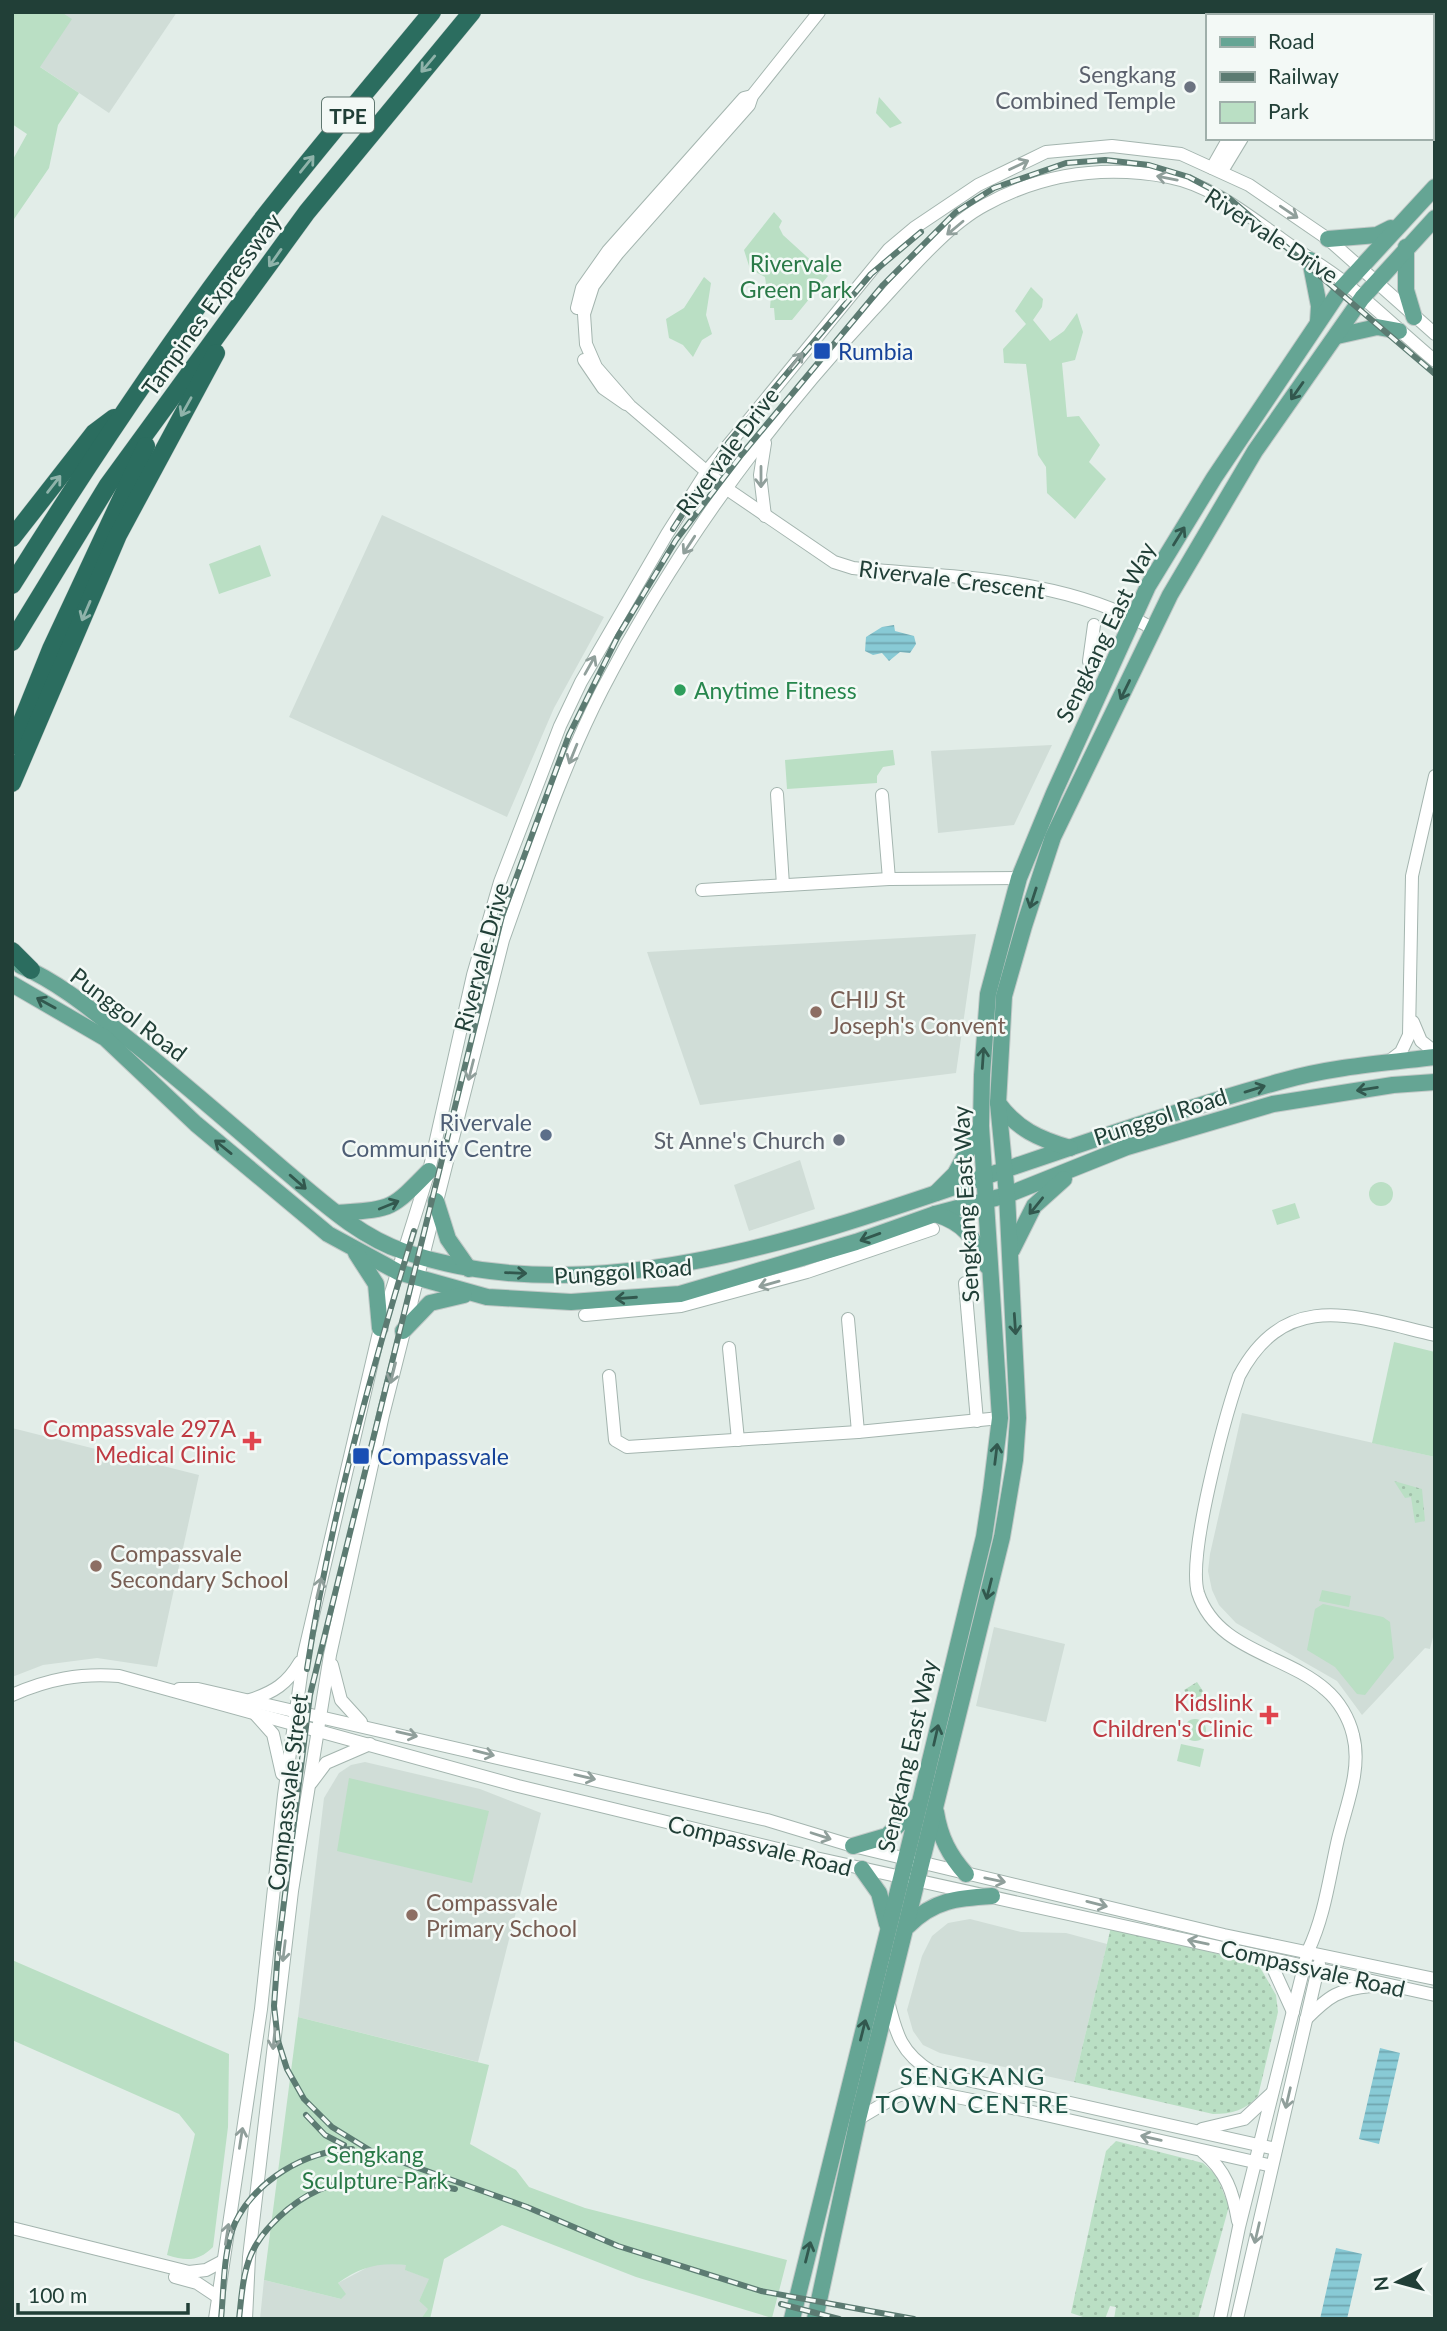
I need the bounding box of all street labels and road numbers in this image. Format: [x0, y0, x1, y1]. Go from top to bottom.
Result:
road number: TPE [322, 97, 374, 132]
street label: Rivervale Drive [1200, 182, 1344, 288]
street label: Tampines Expressway [135, 207, 287, 401]
street label: Rivervale Drive [670, 381, 784, 521]
street label: Sengkang East Way [1049, 537, 1161, 727]
street label: Rivervale Crescent [857, 554, 1047, 604]
street label: Rivervale Drive [448, 879, 514, 1035]
street label: Punggol Road [65, 961, 193, 1067]
street label: Punggol Road [1090, 1081, 1230, 1151]
street label: Sengkang East Way [946, 1105, 984, 1303]
street label: Punggol Road [553, 1252, 693, 1290]
street label: Sengkang East Way [871, 1657, 943, 1855]
street label: Compassvale Street [261, 1691, 313, 1892]
street label: Compassvale Road [665, 1809, 855, 1881]
street label: Compassvale Road [1218, 1933, 1408, 2003]

